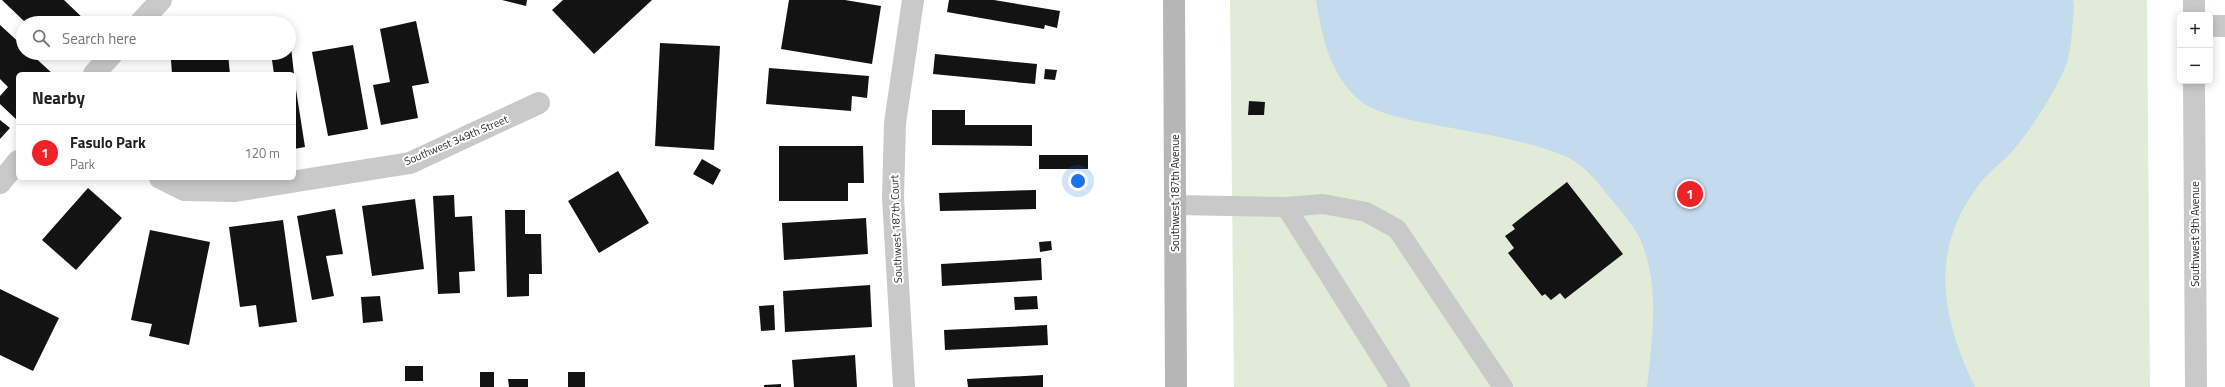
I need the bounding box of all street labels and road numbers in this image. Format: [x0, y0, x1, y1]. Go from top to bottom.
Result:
street label: Southwest 349th Street [401, 111, 511, 169]
street label: Southwest 187th Avenue [1167, 134, 1183, 252]
street label: Southwest 187th Court [886, 174, 906, 283]
street label: Southwest 9th Avenue [2187, 181, 2203, 287]

